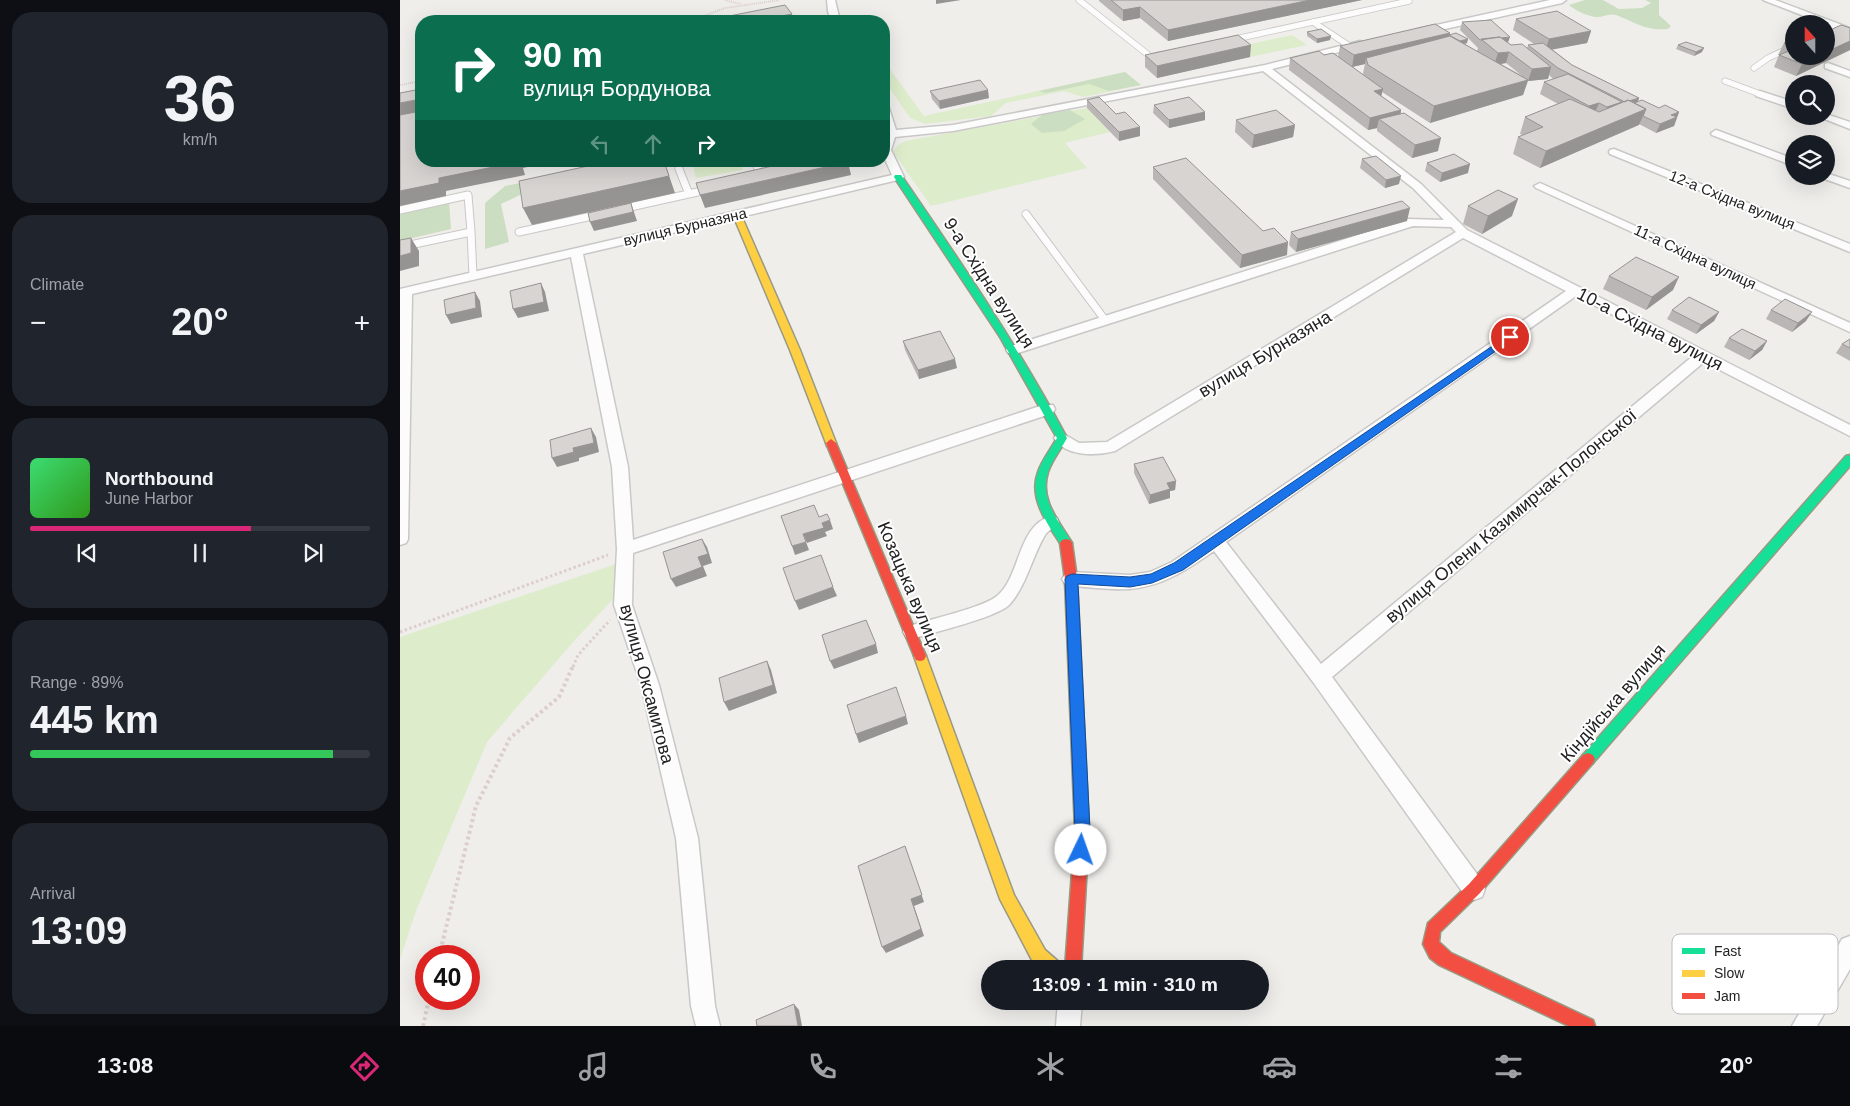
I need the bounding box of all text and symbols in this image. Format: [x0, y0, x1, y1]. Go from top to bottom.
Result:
north arrow [1785, 15, 1835, 65]
map controls [1785, 15, 1835, 185]
icon: right [440, 35, 505, 100]
text: 90 m [523, 35, 603, 74]
text: 36 [164, 62, 236, 135]
button: search [1785, 75, 1835, 125]
text: вулиця Бордунова [523, 76, 711, 101]
icon: left [586, 130, 614, 158]
icon: ahead [639, 130, 667, 158]
icon: right [692, 130, 720, 158]
text: km/h [183, 131, 217, 148]
button: layers [1785, 135, 1835, 185]
street label: 12-а Східна вулиця [1667, 167, 1798, 233]
street label: вулиця Бурназяна [622, 204, 749, 249]
street label: 9-а Східна вулиця [940, 214, 1038, 352]
street label: 11-а Східна вулиця [1631, 221, 1759, 292]
text: Climate [30, 276, 84, 293]
street label: 10-а Східна вулиця [1574, 284, 1726, 374]
text: 20° [171, 301, 229, 343]
street label: вулиця Бурназяна [1195, 306, 1336, 402]
text: − [30, 307, 46, 338]
text: + [354, 307, 370, 338]
pin [1489, 316, 1531, 358]
icon: arrive [1496, 323, 1524, 351]
street label: вулиця Олени Казимирчак-Полонської [1382, 405, 1640, 627]
text: Northbound [105, 468, 214, 489]
text: June Harbor [105, 490, 193, 507]
street label: Козацька вулиця [873, 519, 947, 655]
icon: previous [73, 539, 101, 567]
icon: pause [186, 539, 214, 567]
icon: next [299, 539, 327, 567]
street label: вулиця Оксамитова [616, 602, 678, 767]
street label: Кіндійська вулиця [1557, 640, 1669, 766]
text: Range · 89% [30, 674, 123, 691]
text: 445 km [30, 699, 159, 741]
position arrow [1054, 823, 1106, 875]
text: Arrival [30, 885, 75, 902]
text: 13:09 [30, 910, 127, 952]
legend [1672, 934, 1838, 1014]
text: Fast [1714, 943, 1741, 959]
speed limit sign: 40 [415, 945, 480, 1010]
text: Slow [1714, 965, 1745, 981]
text: 13:09 · 1 min · 310 m [1032, 974, 1218, 995]
text: Jam [1714, 988, 1740, 1004]
icon: directions [347, 1049, 382, 1084]
icon: music [576, 1049, 611, 1084]
icon: phone [805, 1049, 840, 1084]
icon: climate [1033, 1049, 1068, 1084]
icon: car [1262, 1049, 1297, 1084]
icon: filters [1491, 1049, 1526, 1084]
text: 13:08 [97, 1053, 153, 1078]
text: 20° [1720, 1053, 1753, 1078]

